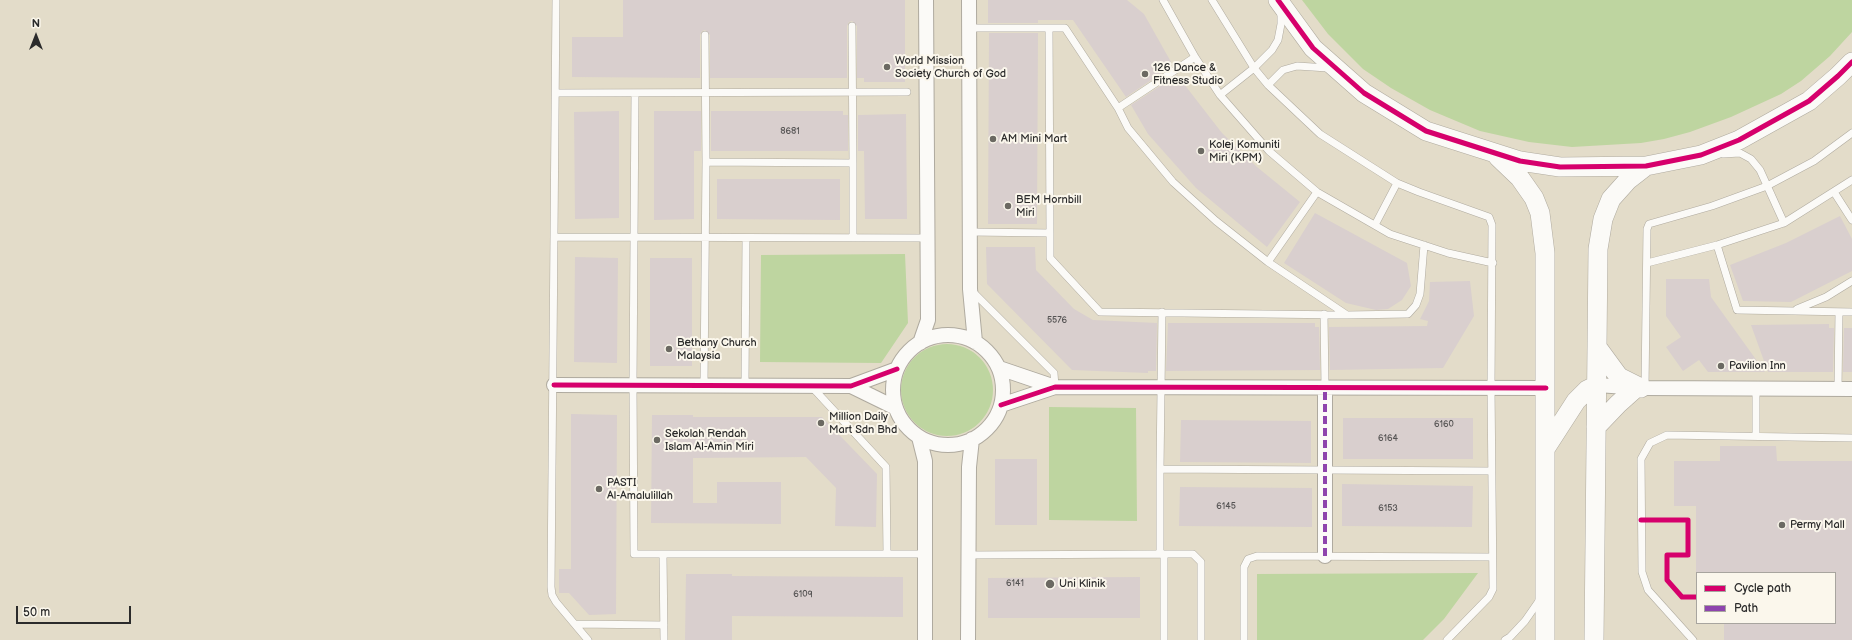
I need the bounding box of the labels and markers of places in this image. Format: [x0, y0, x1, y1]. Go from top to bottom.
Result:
place label: World Mission Society Church of God [895, 54, 1006, 80]
place label: 126 Dance & Fitness Studio [1153, 61, 1223, 87]
marker: World Mission Society Church of God [882, 62, 892, 72]
marker: 126 Dance & Fitness Studio [1140, 69, 1150, 79]
place label: AM Mini Mart [1001, 132, 1067, 146]
marker: AM Mini Mart [988, 134, 998, 144]
place label: Kolej Komuniti Miri (KPM) [1209, 138, 1280, 164]
marker: Kolej Komuniti Miri (KPM) [1196, 146, 1206, 156]
place label: BEM Hornbill Miri [1016, 193, 1081, 219]
marker: BEM Hornbill Miri [1003, 201, 1013, 211]
place label: Bethany Church Malaysia [677, 336, 757, 362]
marker: Bethany Church Malaysia [664, 344, 674, 354]
place label: Pavilion Inn [1729, 359, 1786, 373]
marker: Pavilion Inn [1716, 361, 1726, 371]
place label: Million Daily Mart Sdn Bhd [829, 410, 897, 436]
marker: Million Daily Mart Sdn Bhd [816, 418, 826, 428]
place label: Sekolah Rendah Islam Al-Amin Miri [665, 427, 754, 453]
marker: Sekolah Rendah Islam Al-Amin Miri [652, 435, 662, 445]
place label: PASTI Al-Amalulillah [607, 476, 673, 502]
marker: PASTI Al-Amalulillah [594, 484, 604, 494]
place label: Permy Mall [1790, 518, 1845, 532]
marker: Permy Mall [1777, 520, 1787, 530]
place label: Uni Klinik [1059, 577, 1105, 591]
marker: Uni Klinik [1044, 578, 1056, 590]

